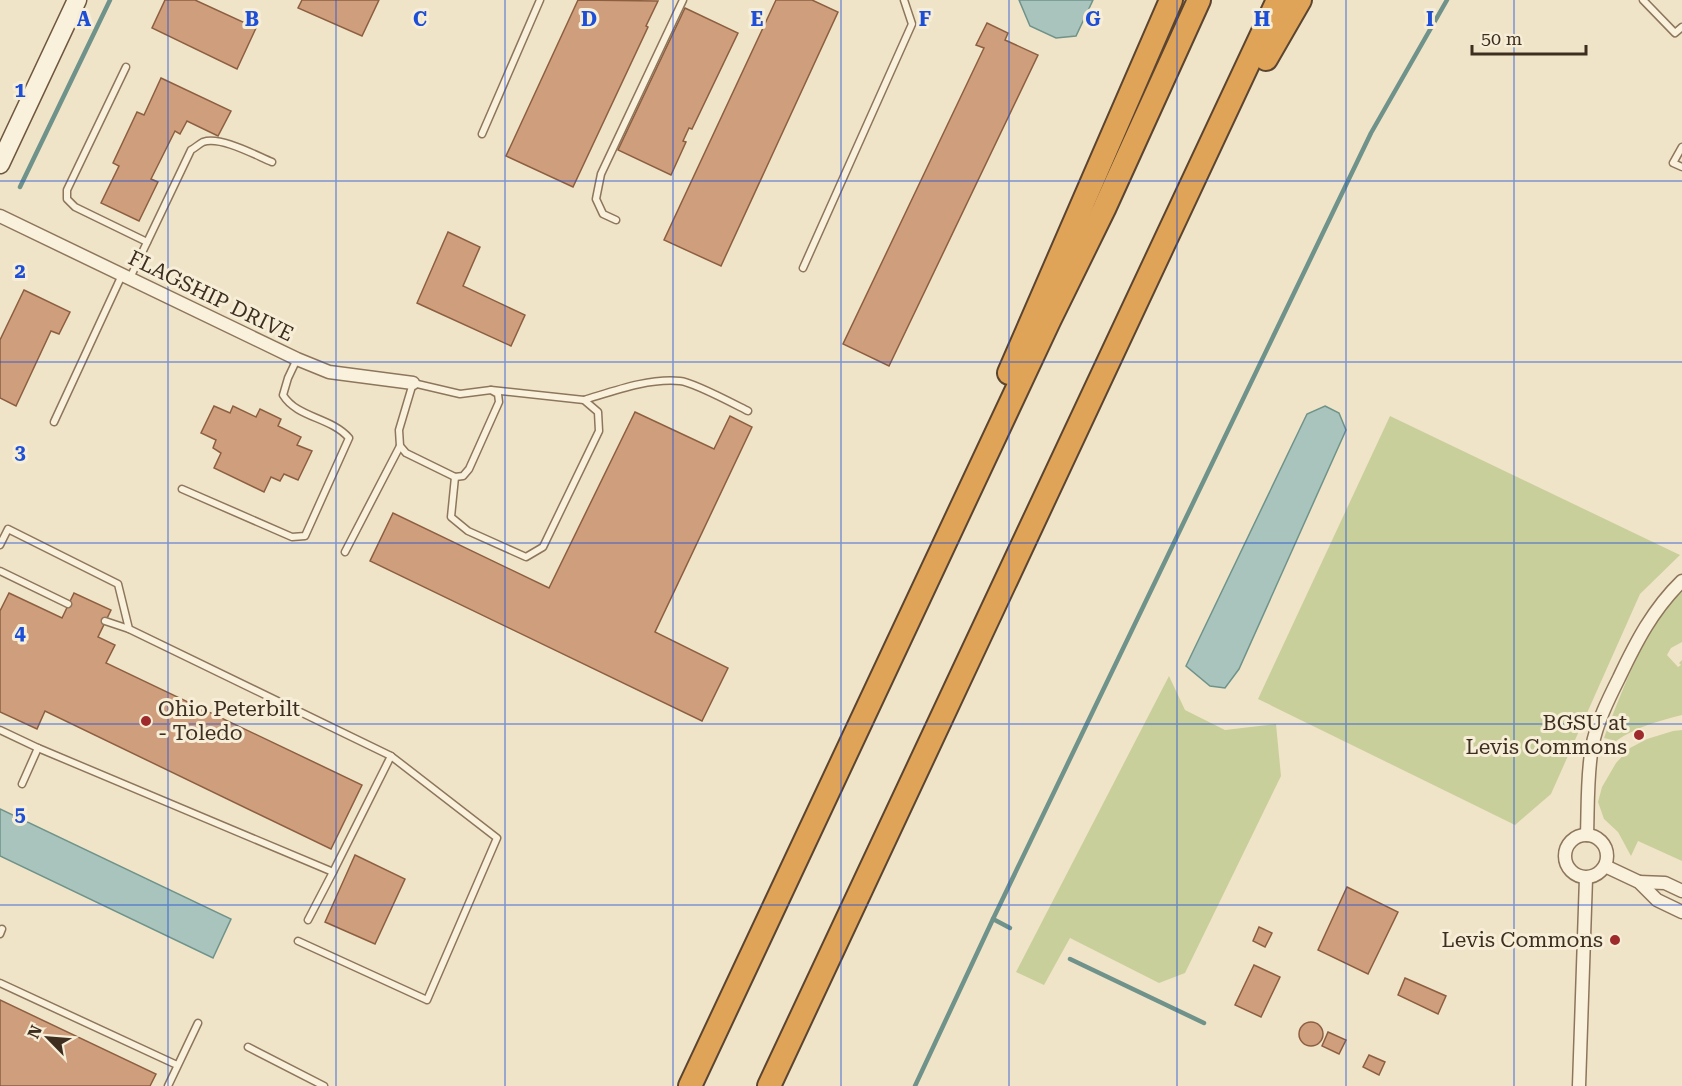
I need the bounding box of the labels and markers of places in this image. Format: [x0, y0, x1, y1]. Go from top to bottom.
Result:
place label: Ohio Peterbilt - Toledo [158, 697, 300, 745]
place label: BGSU at Levis Commons [1466, 711, 1627, 759]
marker: Ohio Peterbilt - Toledo [139, 714, 153, 728]
marker: BGSU at Levis Commons [1632, 728, 1646, 742]
place label: Levis Commons [1442, 928, 1603, 952]
marker: Levis Commons [1608, 933, 1622, 947]

